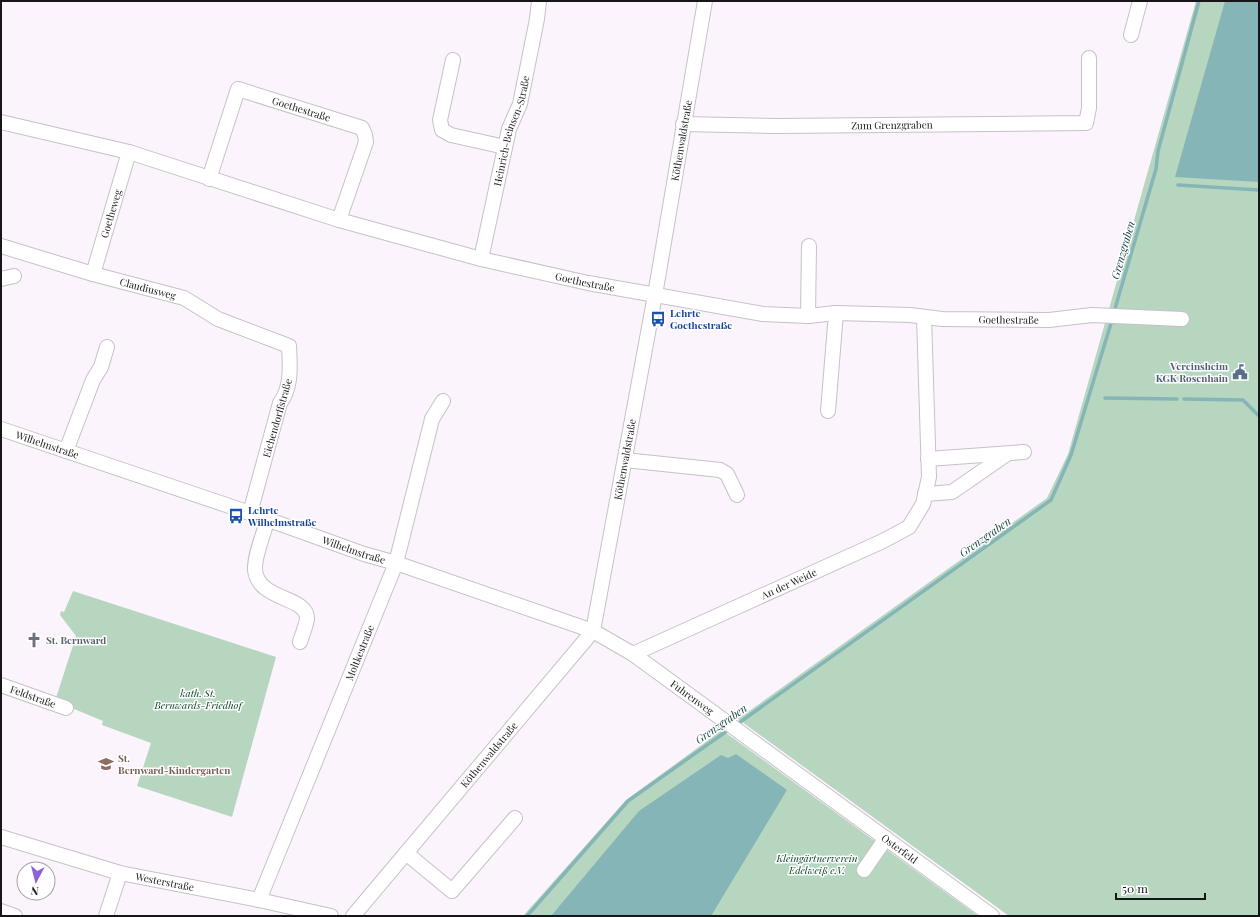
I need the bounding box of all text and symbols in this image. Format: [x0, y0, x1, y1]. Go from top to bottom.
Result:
street label: Heinrich-Beinsen-Straße [490, 74, 533, 187]
street label: Goethestraße [270, 93, 332, 125]
street label: Köthenwaldstraße [668, 99, 695, 182]
street label: Zum Grenzgraben [851, 117, 933, 132]
street label: Goetheweg [97, 187, 125, 240]
water label: Grenzgraben [1107, 219, 1138, 281]
street label: Goethestraße [554, 269, 616, 295]
street label: Claudiusweg [118, 274, 178, 303]
place label: Lehrte Goethestraße [670, 306, 732, 332]
bus stop icon: Lehrte Goethestraße [649, 310, 667, 328]
street label: Goethestraße [978, 312, 1039, 327]
place label: Vereinsheim KGK Rosenhain [1156, 359, 1229, 385]
public building icon: Vereinsheim KGK Rosenhain [1231, 363, 1249, 381]
street label: Eichendorffstraße [259, 377, 295, 459]
street label: Köthenwaldstraße [610, 418, 639, 501]
street label: Wilhelmstraße [13, 427, 81, 462]
place label: Lehrte Wilhelmstraße [247, 503, 317, 529]
bus stop icon: Lehrte Wilhelmstraße [227, 507, 245, 525]
water label: Grenzgraben [956, 513, 1014, 560]
street label: Wilhelmstraße [319, 532, 387, 567]
street label: An der Weide [758, 565, 819, 603]
street label: Moltkestraße [342, 623, 377, 683]
church icon: St. Bernward [25, 631, 43, 649]
place label: St. Bernward [46, 633, 106, 647]
street label: Fuhrenweg [668, 677, 717, 718]
street label: Feldstraße [8, 682, 58, 711]
park label: kath. St. Bernwards-Friedhof [153, 686, 243, 712]
water label: Grenzgraben [692, 700, 750, 747]
street label: Köthenwaldstraße [457, 719, 521, 790]
place label: St. Bernward-Kindergarten [118, 751, 231, 777]
school or university icon: St. Bernward-Kindergarten [97, 755, 115, 773]
street label: Osterfeld [879, 831, 921, 867]
park label: Kleingärtnerverein Edelweiß e.V. [775, 851, 858, 877]
north arrow [16, 861, 56, 901]
street label: Westerstraße [133, 869, 195, 894]
scale bar [1116, 875, 1205, 901]
text: 50 m [1122, 880, 1148, 896]
text: N [30, 883, 40, 899]

